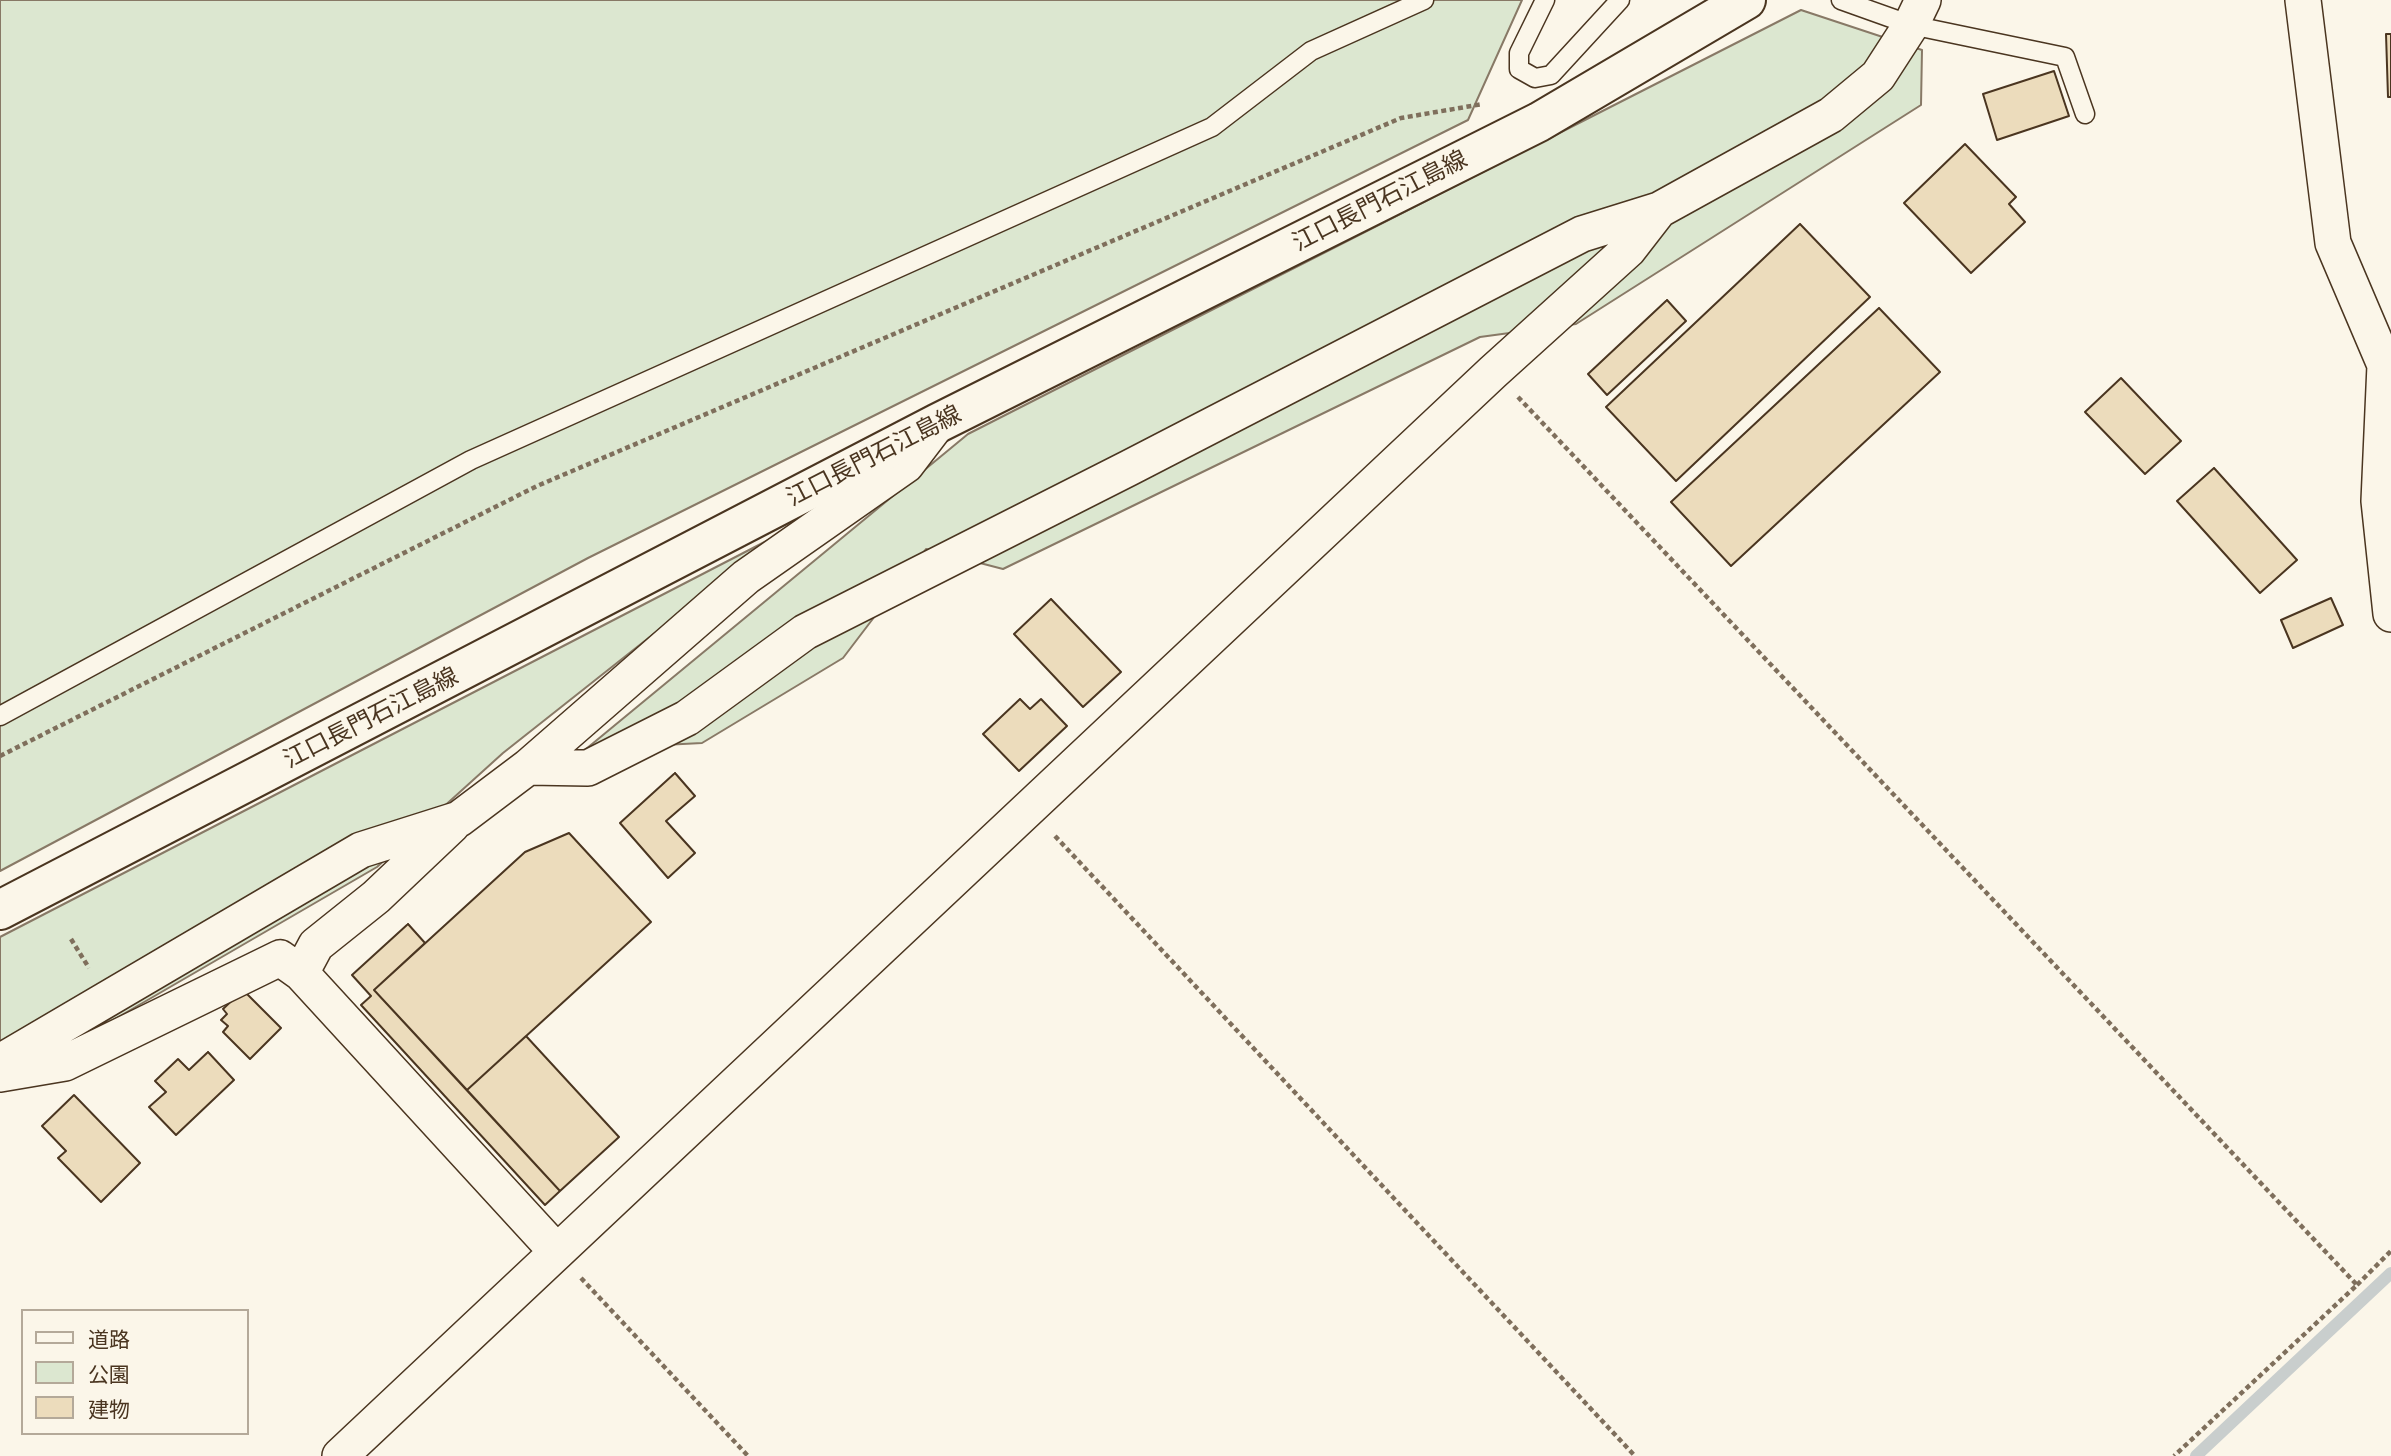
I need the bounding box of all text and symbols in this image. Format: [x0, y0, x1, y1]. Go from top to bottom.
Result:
street label: 江口長門石江島線 [1288, 145, 1472, 257]
street label: 江口長門石江島線 [782, 400, 966, 512]
street label: 江口長門石江島線 [279, 662, 463, 774]
legend [21, 1309, 248, 1435]
text: 道路 [88, 1327, 130, 1352]
text: 公園 [88, 1362, 130, 1387]
text: 建物 [88, 1397, 130, 1422]

